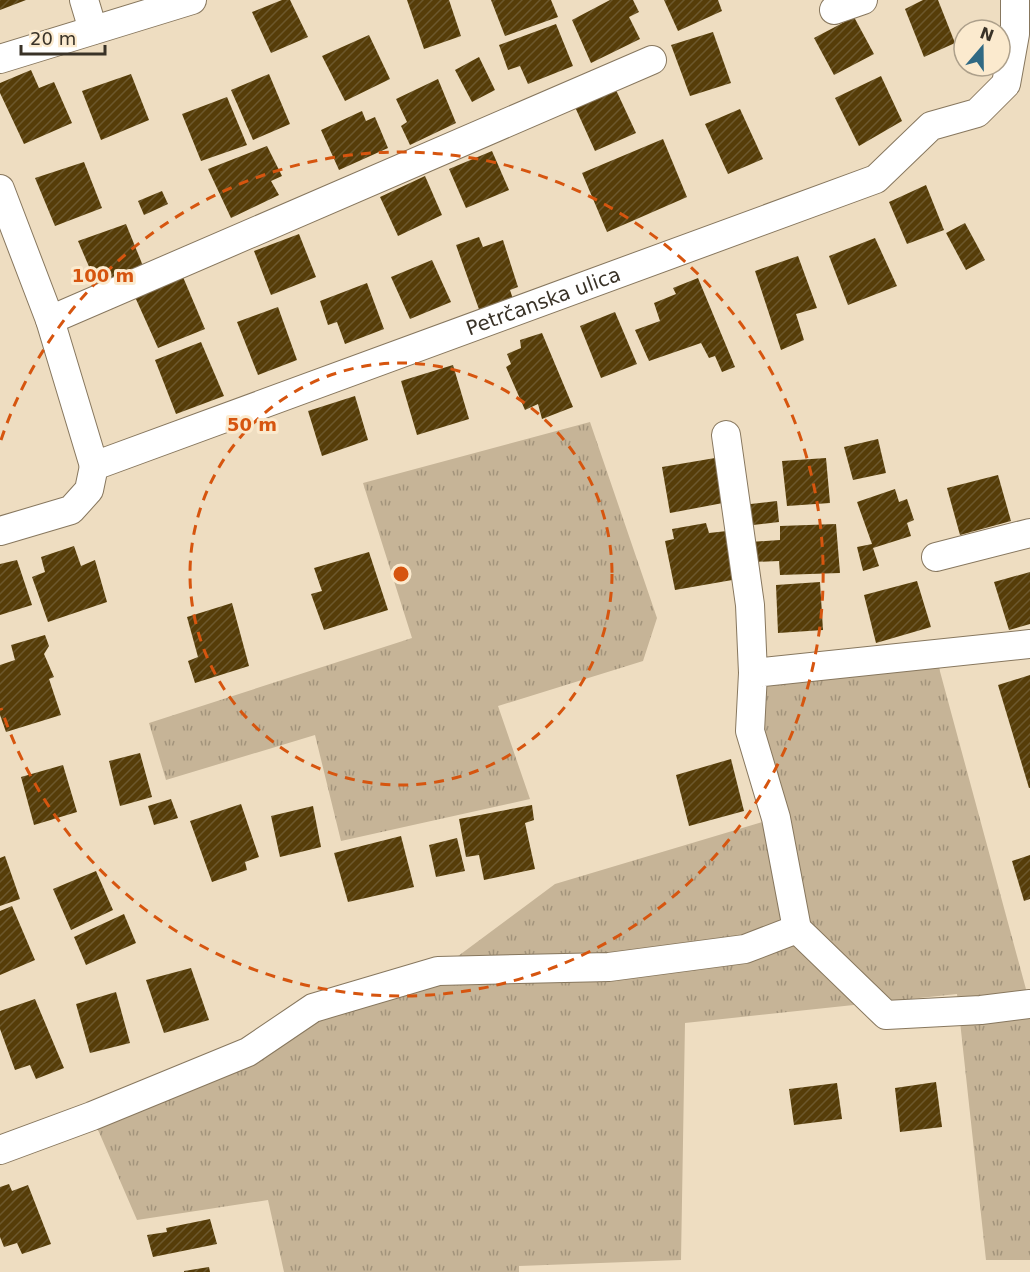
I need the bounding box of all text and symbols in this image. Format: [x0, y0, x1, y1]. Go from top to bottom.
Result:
scale bar [21, 18, 105, 56]
north arrow [952, 18, 1012, 78]
text: N [977, 23, 997, 46]
text: 20 m [30, 28, 76, 49]
street label: Petrčanska ulica [463, 262, 624, 340]
text: 100 m [72, 265, 134, 286]
text: 50 m [227, 414, 277, 435]
centre of rings [391, 564, 411, 584]

